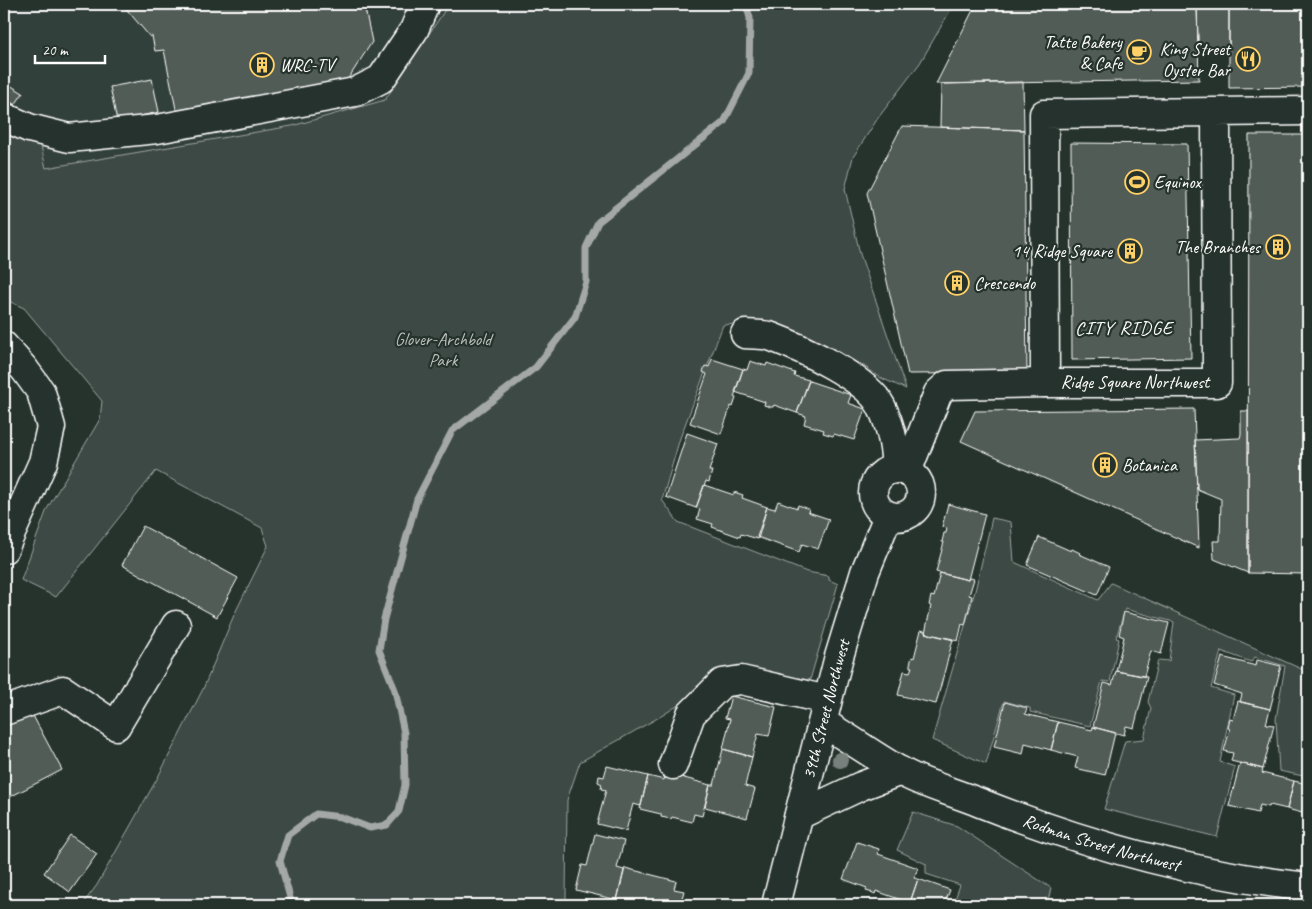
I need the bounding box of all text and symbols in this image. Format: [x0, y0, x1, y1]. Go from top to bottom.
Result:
place label: Tatte Bakery & Cafe [1044, 31, 1124, 74]
scale bar [35, 32, 105, 64]
place label: King Street Oyster Bar [1160, 38, 1232, 81]
cafe icon: Tatte Bakery & Cafe [1126, 39, 1152, 65]
text: 20 m [42, 41, 69, 60]
restaurant icon: King Street Oyster Bar [1235, 46, 1261, 72]
building icon: WRC-TV [249, 52, 275, 78]
place label: WRC-TV [280, 54, 338, 76]
sports icon: Equinox [1124, 169, 1150, 195]
place label: Equinox [1154, 171, 1203, 193]
building icon: The Branches [1265, 234, 1291, 260]
place label: The Branches [1175, 236, 1262, 258]
building icon: 14 Ridge Square [1117, 238, 1143, 264]
place label: 14 Ridge Square [1012, 240, 1113, 262]
building icon: Crescendo [944, 270, 970, 296]
place label: Crescendo [974, 272, 1037, 294]
district label: CITY RIDGE [1075, 316, 1175, 340]
park label: Glover-Archbold Park [395, 328, 494, 371]
street label: Ridge Square Northwest [1061, 371, 1211, 393]
building icon: Botanica [1092, 452, 1118, 478]
place label: Botanica [1122, 454, 1178, 476]
street label: 39th Street Northwest [797, 635, 855, 781]
street label: Rodman Street Northwest [1020, 809, 1185, 877]

